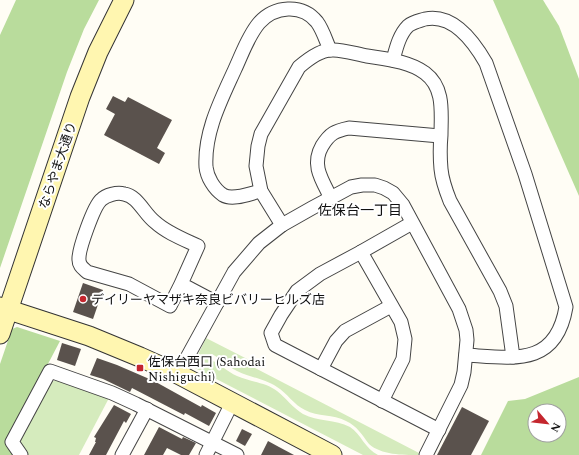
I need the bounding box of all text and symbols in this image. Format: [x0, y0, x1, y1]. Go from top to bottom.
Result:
street label: ならやま大通り [34, 119, 82, 212]
district label: 佐保台一丁目 [318, 200, 402, 221]
place label: デイリーヤマザキ奈良ビバリーヒルズ店 [91, 290, 325, 310]
marker: デイリーヤマザキ奈良ビバリーヒルズ店 [78, 294, 88, 304]
place label: 佐保台西口 (Sahodai Nishiguchi) [148, 352, 265, 387]
marker: 佐保台西口 (Sahodai Nishiguchi) [135, 363, 145, 373]
north arrow [527, 403, 567, 443]
text: N [546, 420, 565, 435]

